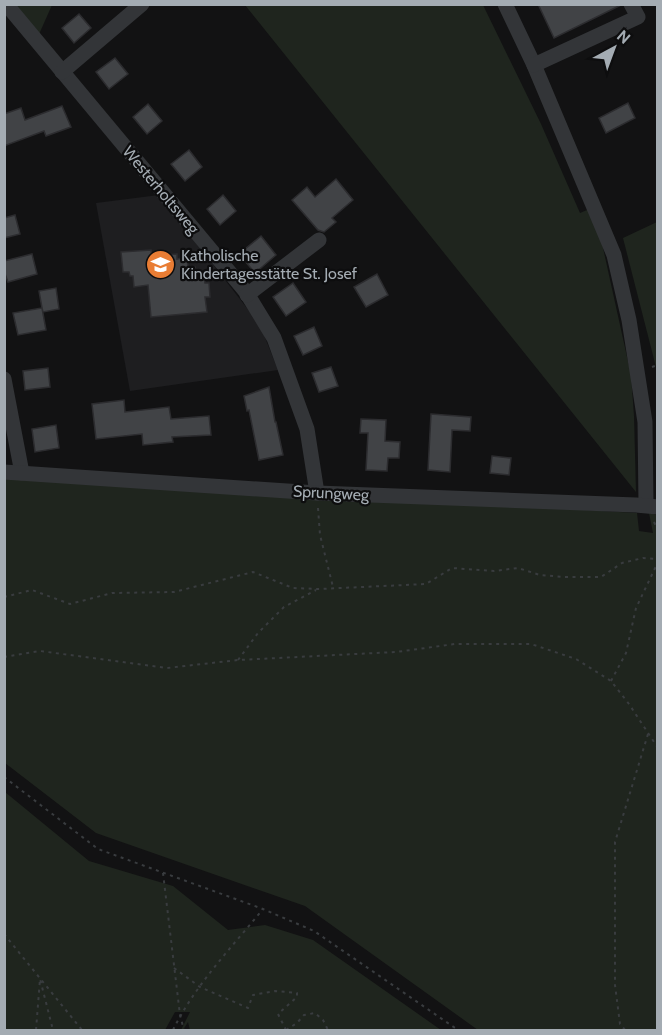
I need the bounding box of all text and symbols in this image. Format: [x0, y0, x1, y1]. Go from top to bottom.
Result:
north arrow [584, 18, 644, 78]
text: N [613, 26, 634, 48]
street label: Westerholtsweg [119, 142, 204, 239]
place label: Katholische Kindertagesstätte St. Josef [181, 246, 358, 283]
school or university icon: Katholische Kindertagesstätte St. Josef [144, 248, 176, 280]
street label: Sprungweg [292, 482, 371, 505]

